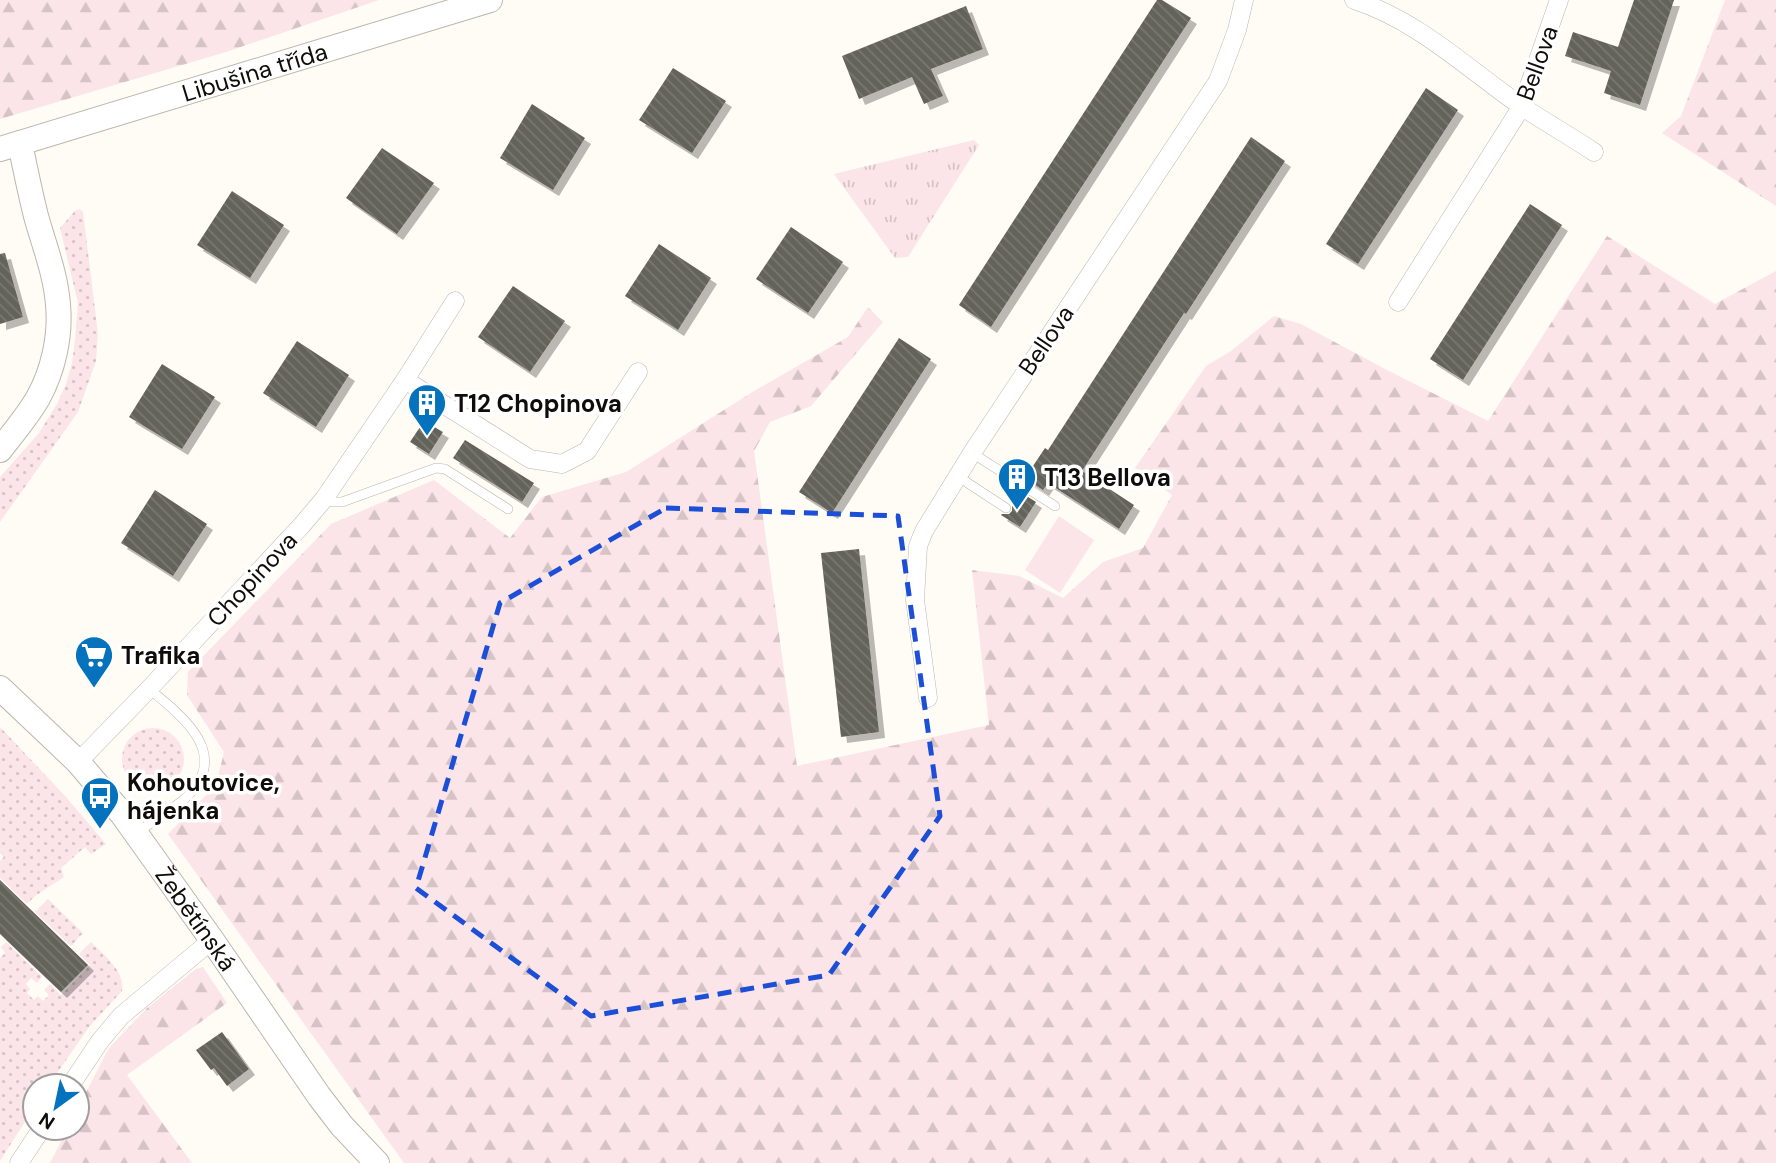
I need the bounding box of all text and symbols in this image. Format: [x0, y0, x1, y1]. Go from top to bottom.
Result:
street label: Bellova [1509, 21, 1565, 105]
street label: Libušina třída [178, 35, 331, 108]
street label: Bellova [1011, 299, 1081, 381]
building icon: T12 Chopinova [406, 382, 448, 437]
place label: T12 Chopinova [454, 388, 622, 419]
building icon: T13 Bellova [996, 456, 1038, 511]
place label: T13 Bellova [1044, 462, 1171, 493]
street label: Chopinova [200, 525, 304, 633]
supermarket icon: Trafika [73, 634, 115, 689]
place label: Trafika [121, 640, 200, 671]
place label: Kohoutovice, hájenka [127, 767, 280, 826]
bus stop icon: Kohoutovice, hájenka [79, 775, 121, 830]
street label: Žebětínská [149, 860, 244, 977]
north arrow [21, 1072, 91, 1142]
text: N [34, 1107, 60, 1135]

